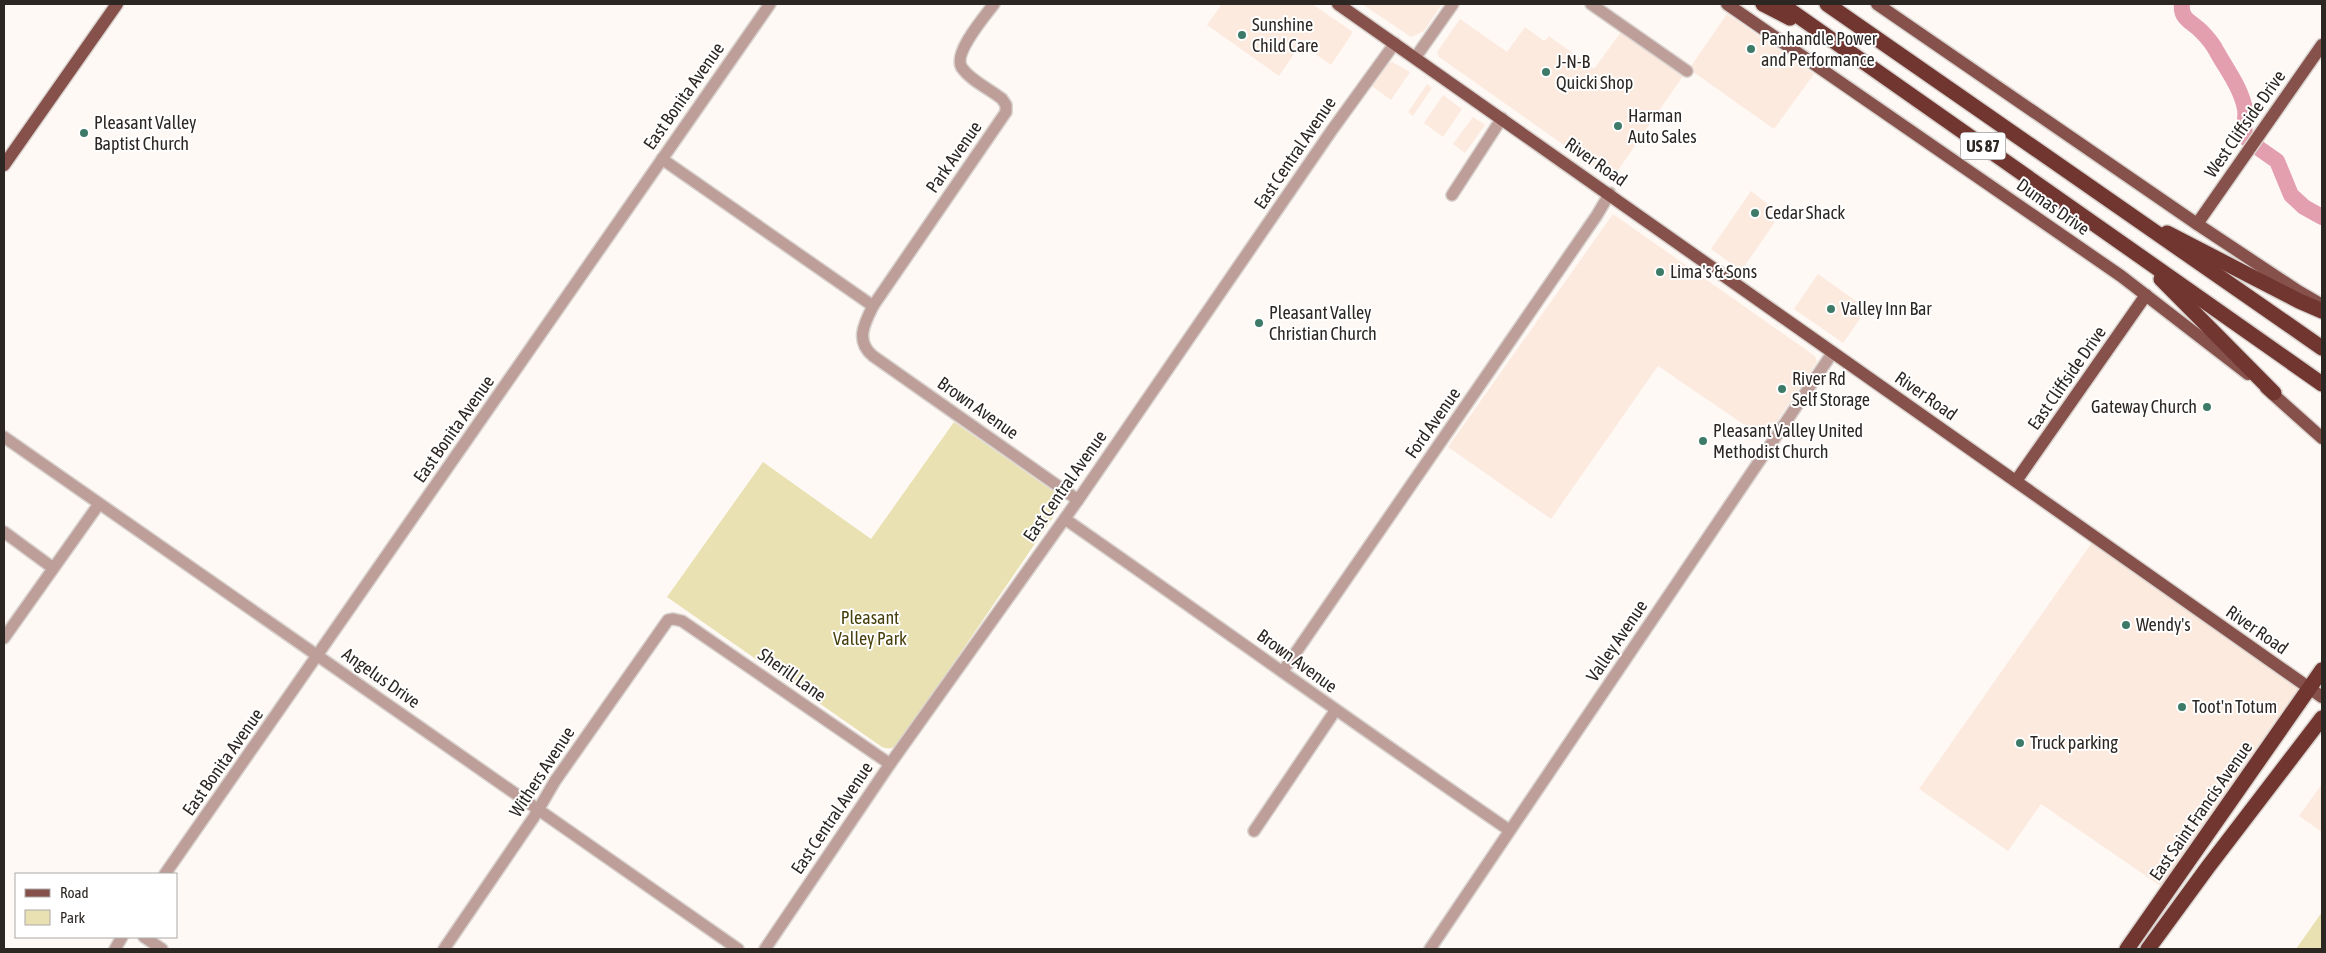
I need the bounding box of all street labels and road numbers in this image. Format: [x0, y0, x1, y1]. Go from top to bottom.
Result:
street label: East Bonita Avenue [639, 38, 728, 153]
street label: West Cliffside Drive [2200, 66, 2289, 181]
street label: East Central Avenue [1249, 93, 1340, 213]
street label: Park Avenue [921, 117, 986, 196]
road number: US 87 [1960, 132, 2006, 160]
street label: River Road [1561, 133, 1631, 190]
street label: Dumas Drive [2013, 174, 2094, 239]
street label: East Cliffside Drive [2023, 322, 2110, 433]
street label: River Road [1891, 367, 1961, 424]
street label: East Bonita Avenue [409, 371, 498, 486]
street label: Brown Avenue [934, 372, 1023, 443]
street label: Ford Avenue [1401, 383, 1465, 462]
street label: East Central Avenue [1019, 426, 1111, 545]
street label: Valley Avenue [1582, 596, 1651, 685]
street label: River Road [2222, 601, 2292, 658]
street label: Brown Avenue [1253, 625, 1341, 697]
street label: Angelus Drive [338, 643, 424, 712]
street label: Sherill Lane [754, 644, 830, 706]
street label: East Bonita Avenue [178, 704, 267, 819]
street label: Withers Avenue [505, 723, 578, 821]
street label: East Saint Francis Avenue [2145, 737, 2256, 884]
street label: East Central Avenue [786, 758, 877, 878]

